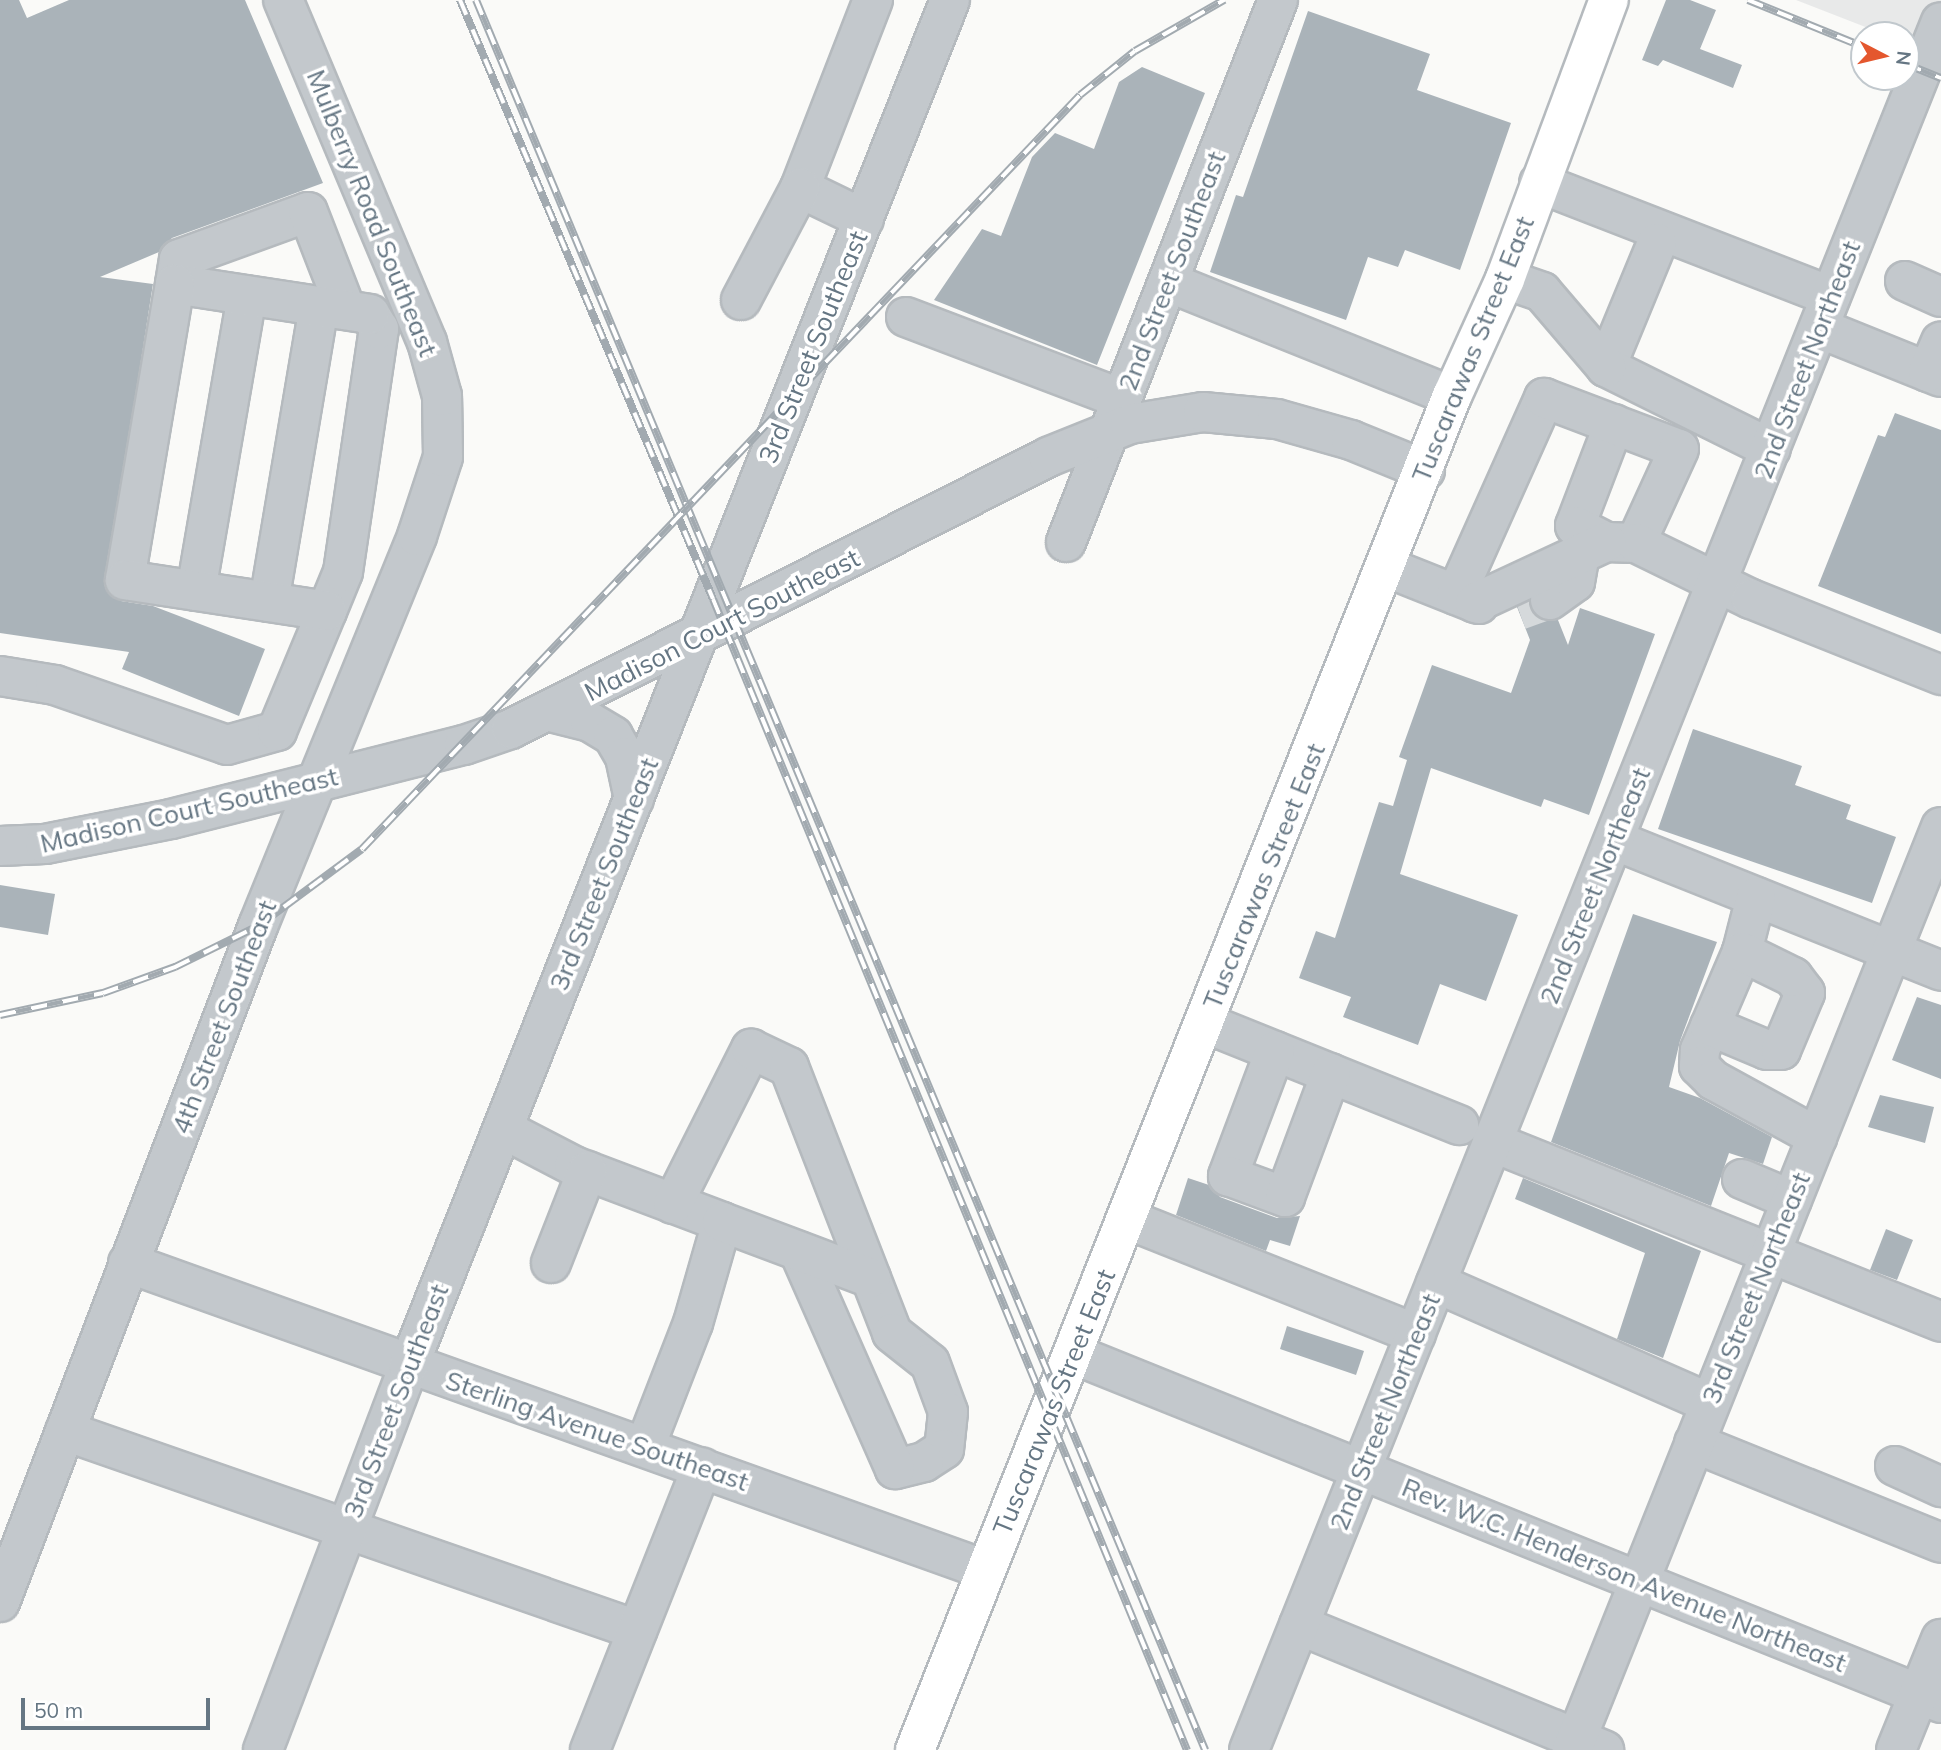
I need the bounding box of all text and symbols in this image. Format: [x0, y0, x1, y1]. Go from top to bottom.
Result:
north arrow [1850, 21, 1920, 91]
text: N [1891, 50, 1917, 67]
street label: Mulberry Road Southeast [300, 65, 444, 361]
street label: 2nd Street Southeast [1112, 147, 1232, 395]
street label: Tuscarawas Street East [1405, 212, 1541, 486]
street label: 3rd Street Southeast [752, 226, 874, 468]
street label: 2nd Street Northeast [1747, 237, 1867, 483]
street label: Madison Court Southeast [579, 542, 865, 708]
street label: Tuscarawas Street East [1196, 739, 1332, 1013]
street label: 3rd Street Southeast [543, 753, 665, 995]
street label: Madison Court Southeast [37, 761, 341, 859]
street label: 2nd Street Northeast [1533, 763, 1657, 1009]
street label: 4th Street Southeast [165, 896, 283, 1138]
street label: 3rd Street Northeast [1695, 1168, 1817, 1408]
street label: Tuscarawas Street East [986, 1265, 1122, 1539]
street label: 3rd Street Southeast [337, 1280, 455, 1522]
street label: 2nd Street Northeast [1323, 1289, 1447, 1535]
street label: Sterling Avenue Southeast [442, 1364, 752, 1498]
street label: Rev. W.C. Henderson Avenue Northeast [1397, 1471, 1851, 1679]
scale bar [24, 1684, 214, 1728]
text: 50 m [34, 1697, 83, 1723]

